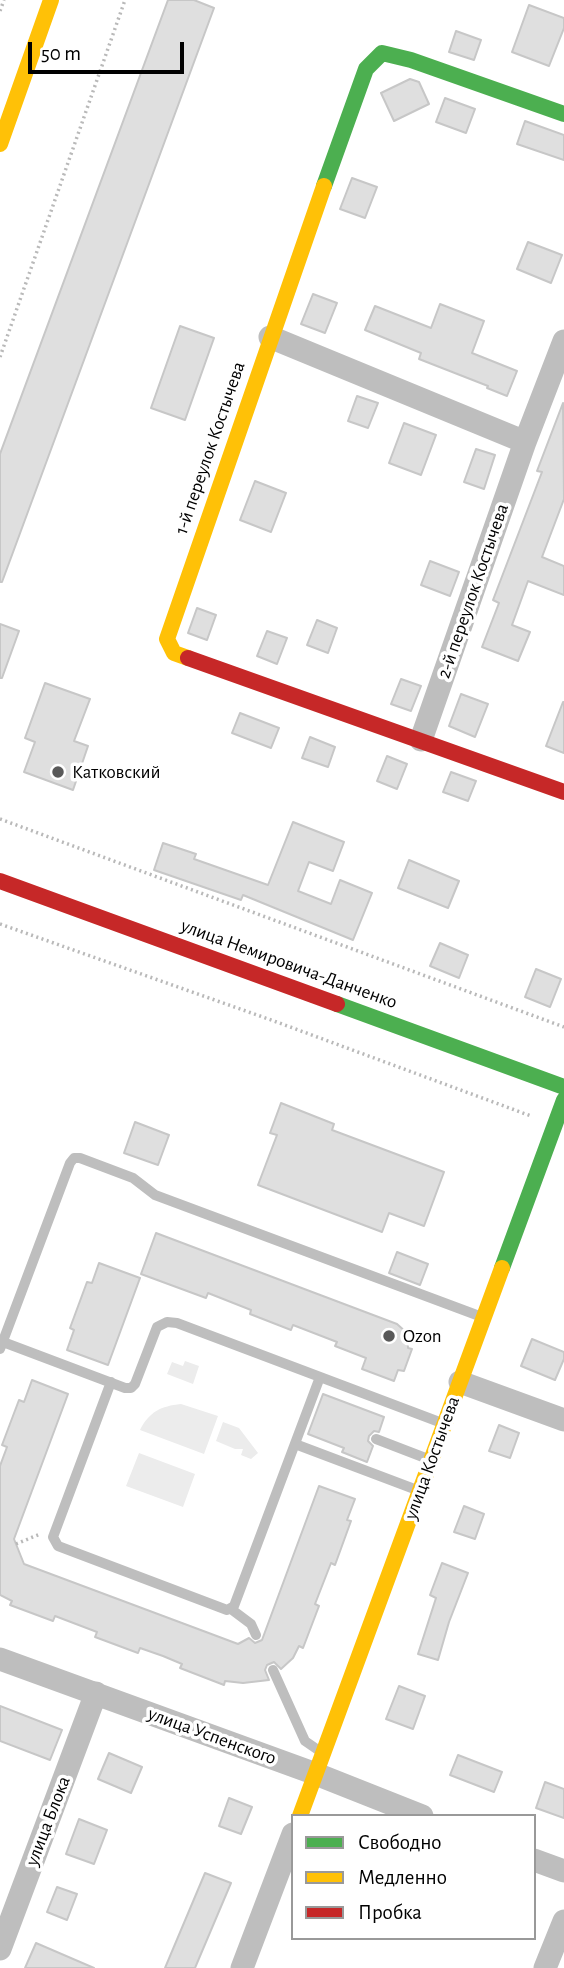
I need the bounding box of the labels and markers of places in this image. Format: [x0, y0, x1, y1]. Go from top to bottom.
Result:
place label: Катковский [72, 761, 161, 783]
marker: Катковский [50, 764, 66, 780]
place label: Ozon [403, 1325, 442, 1347]
marker: Ozon [381, 1328, 397, 1344]

